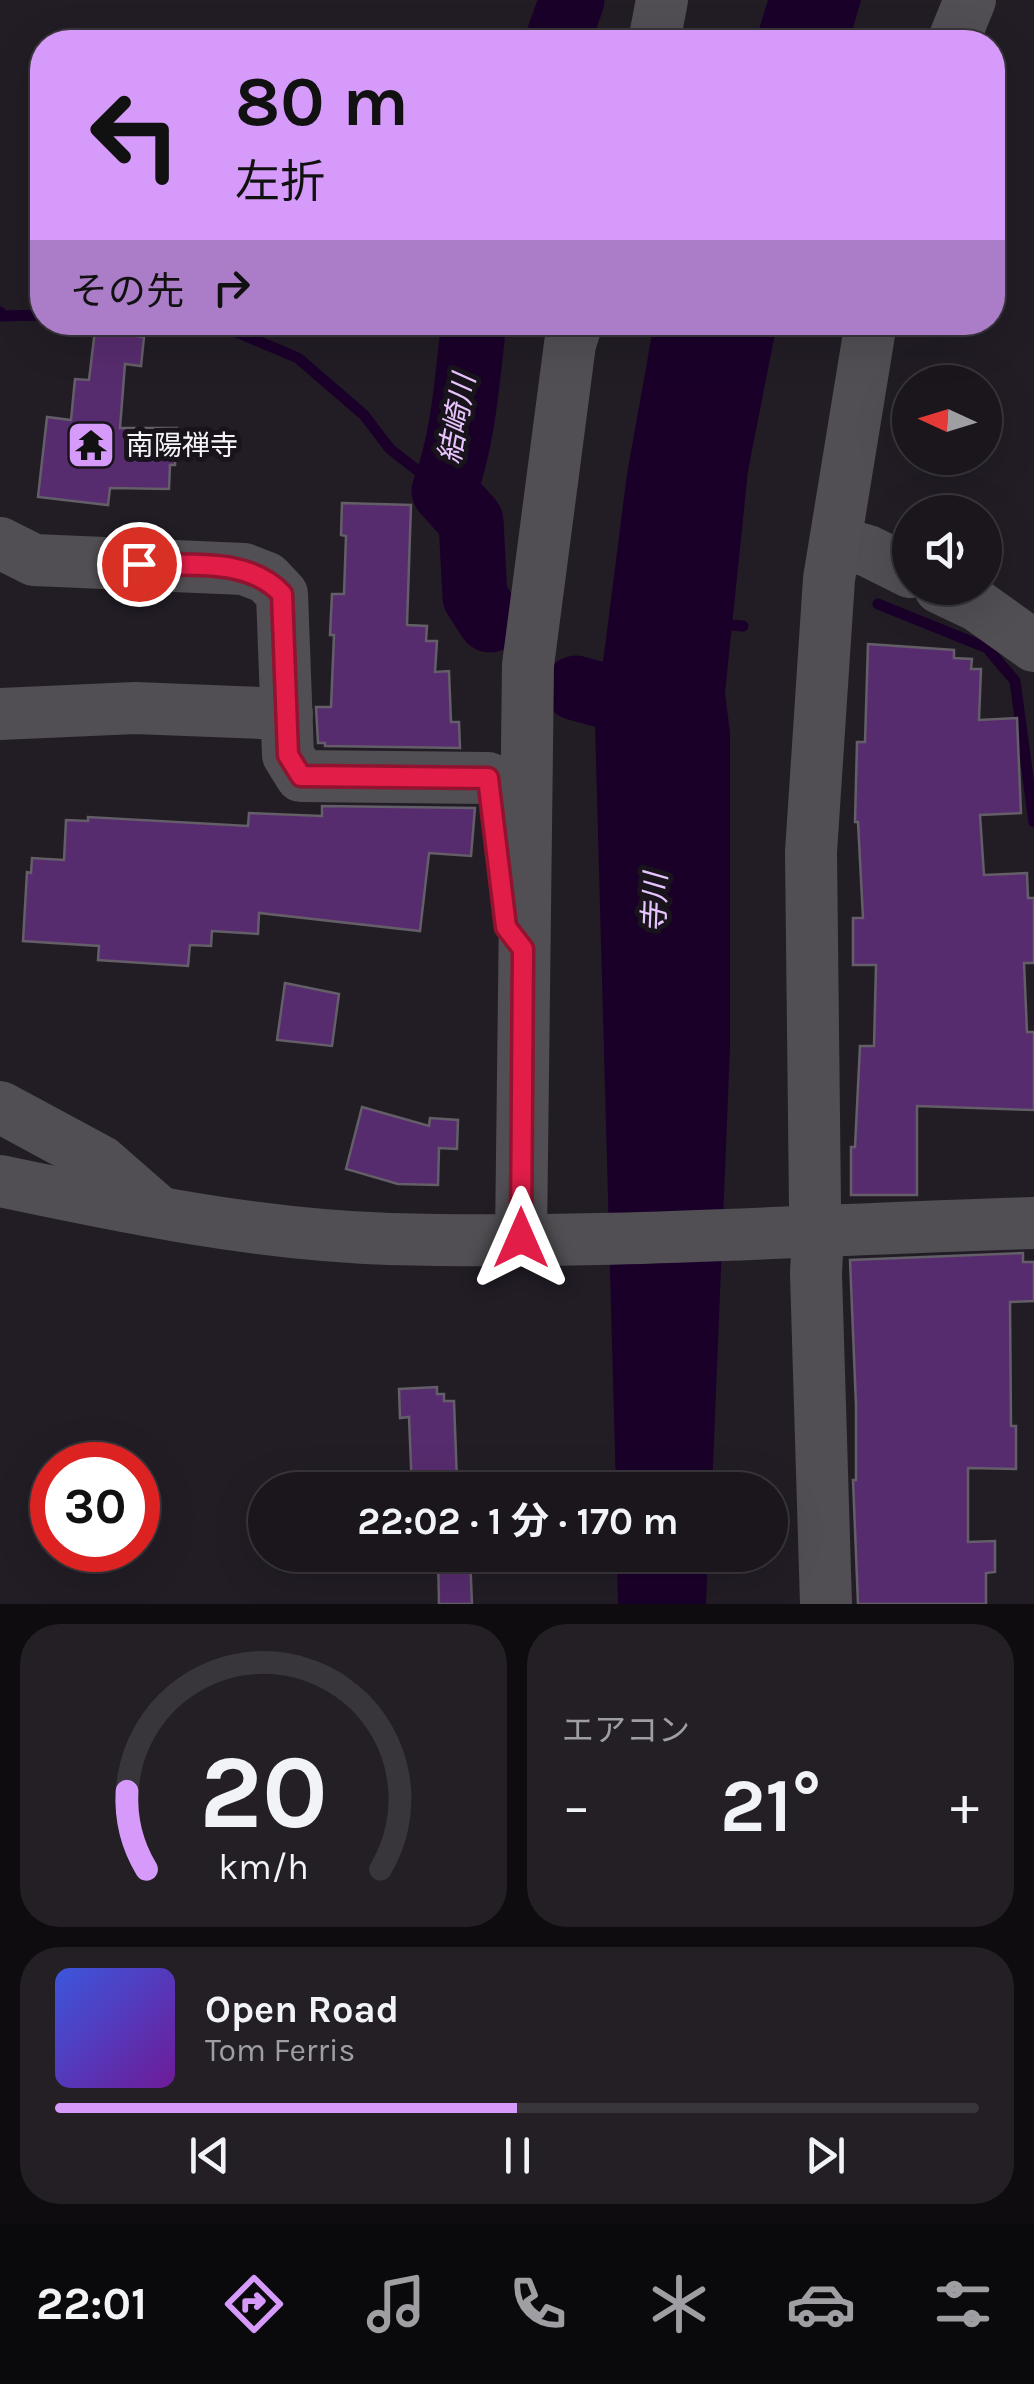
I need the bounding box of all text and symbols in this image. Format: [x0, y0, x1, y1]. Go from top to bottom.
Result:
text: 80 m [235, 61, 409, 143]
icon: left [70, 70, 200, 200]
text: 左折 [235, 156, 325, 208]
icon: right [204, 260, 259, 315]
text: その先 [70, 269, 184, 314]
north arrow [892, 365, 1002, 475]
map controls [892, 365, 1002, 605]
water label: 結崎川 [431, 369, 483, 466]
temple icon: 南陽禅寺 [65, 419, 117, 471]
place label: 南陽禅寺 [126, 429, 238, 462]
button: sound [892, 495, 1002, 605]
pin [97, 522, 182, 607]
icon: arrive [112, 537, 167, 592]
water label: 寺川 [636, 869, 674, 934]
position arrow [469, 1186, 573, 1290]
speed limit sign: 30 [30, 1442, 160, 1572]
text: 22:02 · 1 分 · 170 m [357, 1499, 679, 1544]
text: エアコン [562, 1712, 690, 1749]
text: 20 [199, 1732, 328, 1853]
text: 21° [720, 1762, 821, 1850]
text: − [562, 1774, 591, 1838]
text: + [950, 1774, 979, 1838]
text: km/h [218, 1846, 309, 1888]
text: Open Road [205, 1987, 399, 2032]
text: Tom Ferris [205, 2032, 355, 2069]
icon: previous [182, 2128, 237, 2183]
icon: pause [490, 2128, 545, 2183]
icon: next [798, 2128, 853, 2183]
icon: directions [219, 2269, 289, 2339]
icon: music [361, 2269, 431, 2339]
icon: phone [503, 2269, 573, 2339]
icon: climate [644, 2269, 714, 2339]
icon: car [786, 2269, 856, 2339]
icon: filters [928, 2269, 998, 2339]
text: 22:01 [36, 2278, 147, 2330]

